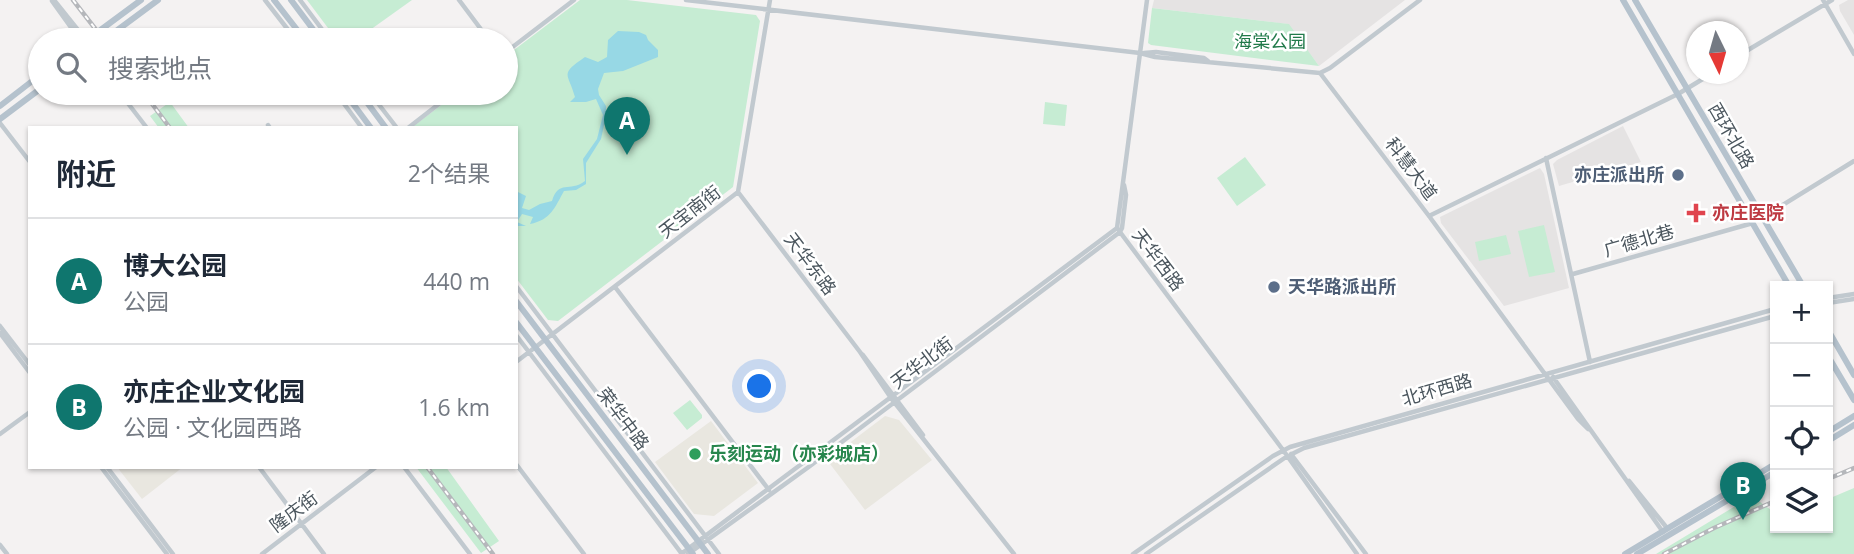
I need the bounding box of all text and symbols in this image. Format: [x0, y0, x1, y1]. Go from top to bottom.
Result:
north arrow [1686, 21, 1749, 84]
search box [28, 28, 518, 105]
park label: 海棠公园 [1234, 29, 1306, 53]
icon: search [52, 48, 90, 86]
text: 搜索地点 [108, 50, 212, 86]
pin: A [604, 97, 650, 155]
street label: 西环北路 [1703, 98, 1760, 173]
street label: 科慧大道 [1381, 132, 1443, 204]
text: 附近 [56, 153, 116, 194]
text: 2个结果 [408, 157, 490, 189]
place label: 亦庄派出所 [1574, 162, 1664, 186]
marker: 亦庄派出所 [1670, 167, 1686, 183]
street label: 天宝南街 [654, 180, 725, 243]
place label: 亦庄医院 [1712, 200, 1784, 224]
marker: 亦庄医院 [1686, 203, 1706, 223]
street label: 广德北巷 [1601, 219, 1677, 261]
street label: 天华西路 [1128, 223, 1190, 295]
street label: 天华东路 [780, 227, 842, 299]
text: 博大公园 [123, 247, 227, 283]
text: A [71, 265, 87, 297]
text: 440 m [423, 265, 490, 297]
place label: 天华路派出所 [1288, 274, 1396, 298]
marker: 天华路派出所 [1266, 279, 1282, 295]
map controls [1770, 281, 1833, 533]
button: + [1770, 281, 1833, 344]
text: 公园 [123, 285, 169, 317]
street label: 天华北街 [885, 331, 957, 393]
button: − [1770, 344, 1833, 407]
street label: 北环西路 [1399, 368, 1475, 410]
your location [742, 369, 776, 403]
text: 亦庄企业文化园 [123, 373, 305, 409]
street label: 荣华中路 [593, 382, 655, 454]
text: B [71, 391, 87, 423]
text: 1.6 km [418, 391, 490, 423]
button: locate [1770, 407, 1833, 470]
text: 公园 · 文化园西路 [123, 411, 302, 443]
place label: 乐刻运动（亦彩城店） [709, 441, 889, 465]
marker: 乐刻运动（亦彩城店） [687, 446, 703, 462]
pin: B [1720, 462, 1766, 520]
button: layers [1770, 470, 1833, 533]
street label: 隆庆街 [265, 485, 322, 537]

